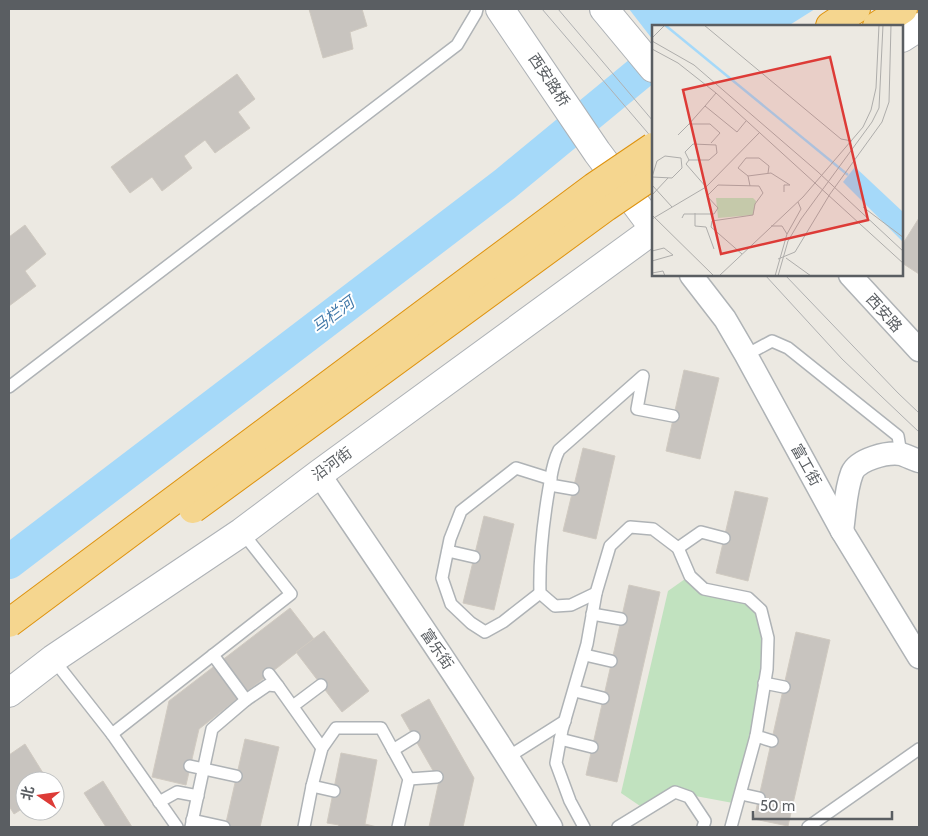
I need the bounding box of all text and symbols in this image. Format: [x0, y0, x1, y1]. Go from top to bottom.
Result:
inset map [652, 25, 903, 276]
street label: 西安路桥 [525, 50, 573, 110]
street label: 西安路 [862, 290, 906, 336]
water label: 马栏河 [308, 291, 360, 337]
street label: 富工街 [787, 441, 825, 489]
street label: 沿河街 [309, 443, 355, 485]
street label: 富乐街 [417, 625, 457, 673]
north arrow [15, 771, 65, 821]
text: 北 [17, 784, 38, 802]
scale bar [753, 788, 892, 820]
text: 50 m [760, 797, 795, 815]

